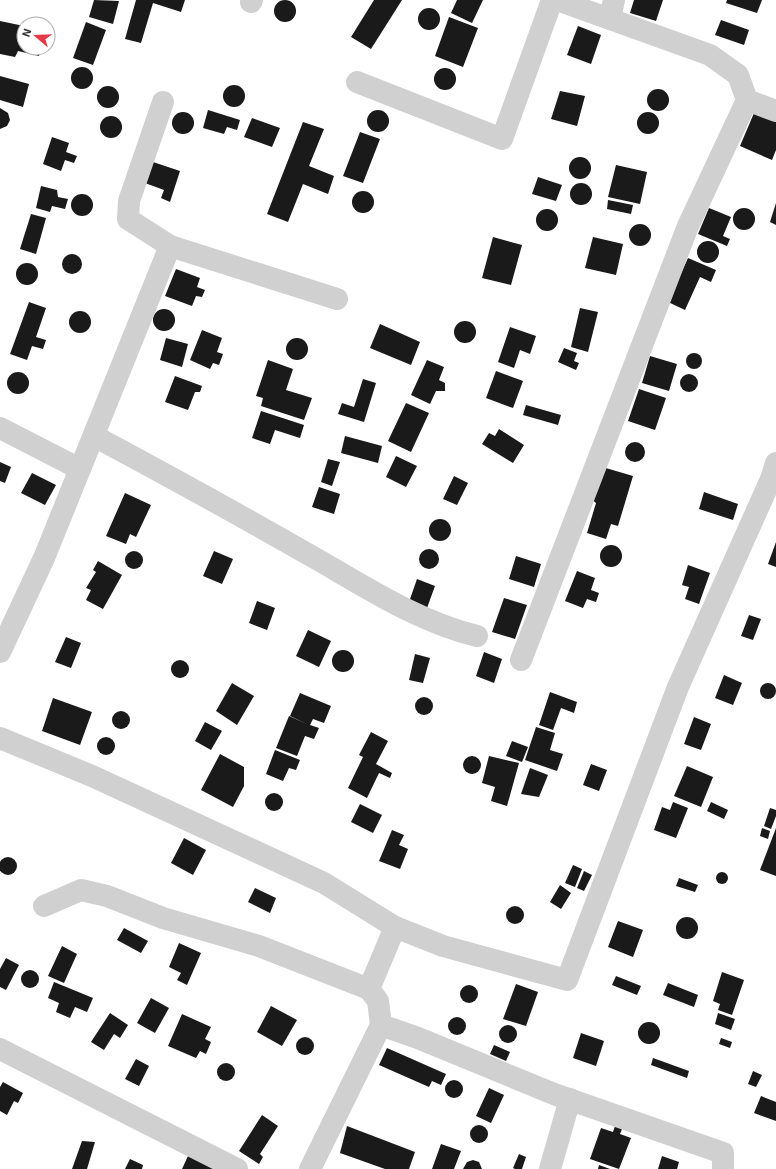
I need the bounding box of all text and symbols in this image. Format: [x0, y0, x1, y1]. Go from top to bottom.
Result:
north arrow [16, 16, 56, 56]
text: N [19, 27, 34, 38]

